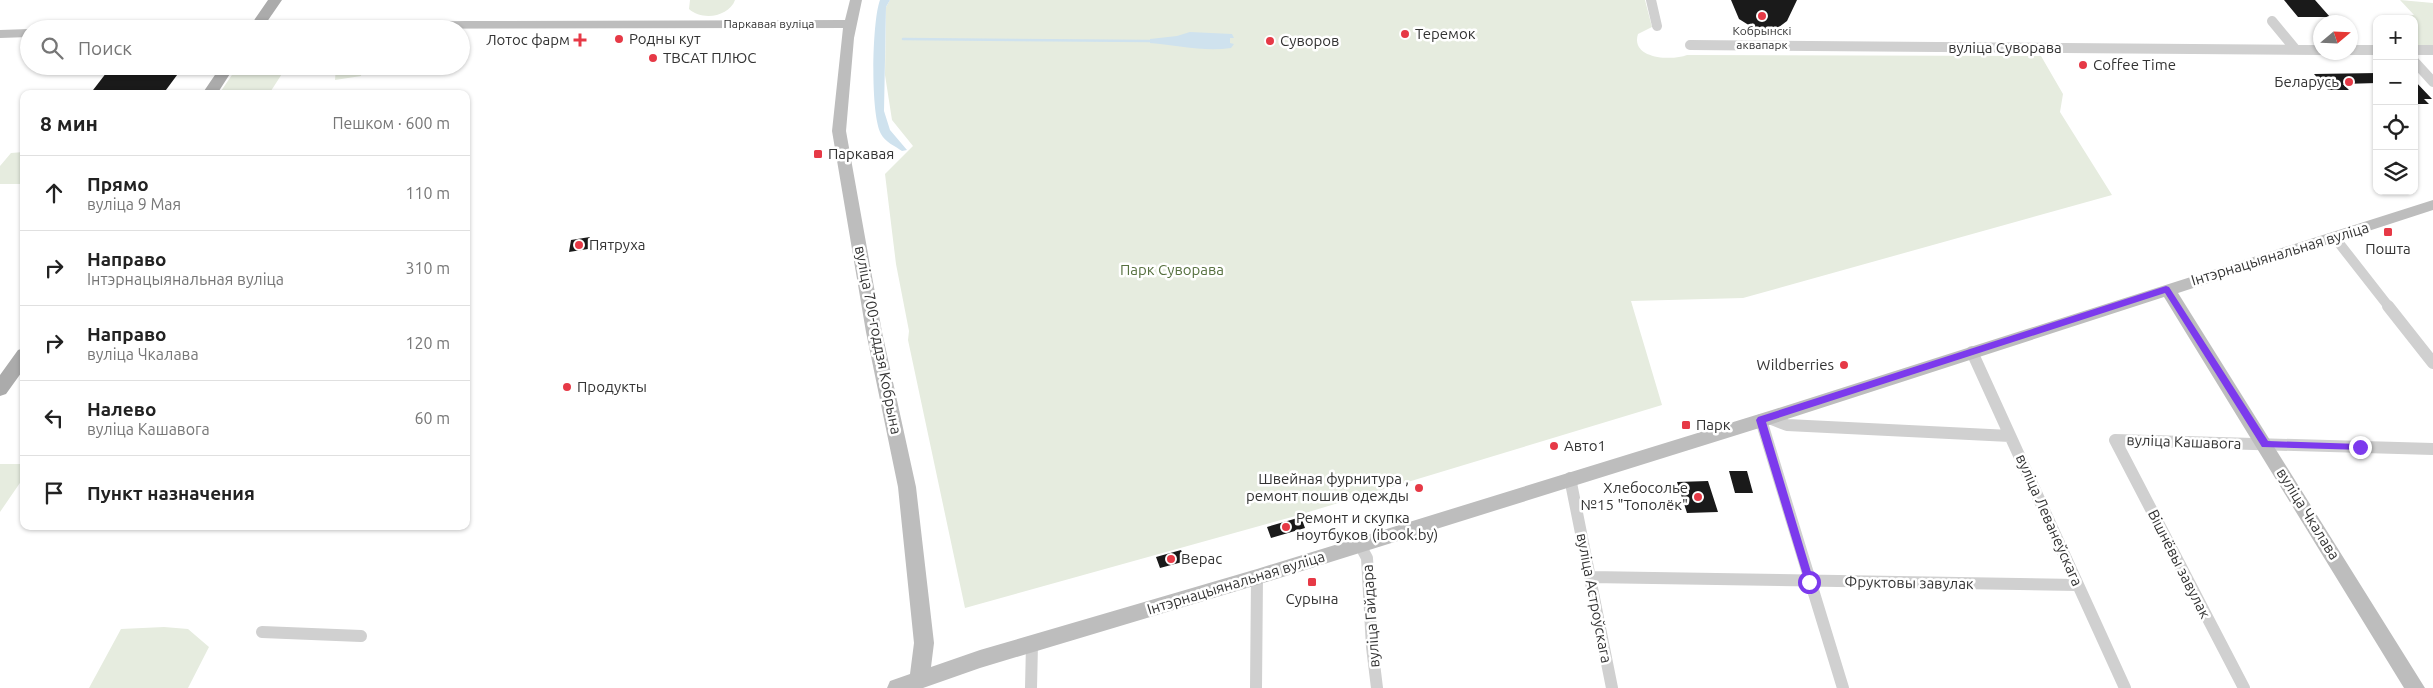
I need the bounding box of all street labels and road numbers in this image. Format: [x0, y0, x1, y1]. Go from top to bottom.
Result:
street label: Паркавая вуліца [723, 17, 815, 30]
street label: вуліца Суворава [1948, 39, 2062, 56]
street label: Інтэрнацыянальная вуліца [2189, 218, 2371, 289]
street label: вуліца 700-годдзя Кобрына [852, 244, 905, 436]
street label: вуліца Кашавога [2126, 431, 2242, 452]
street label: вуліца Леванеўскага [2013, 451, 2086, 588]
street label: вуліца Чкалава [2273, 465, 2343, 563]
street label: Вішнёвы завулак [2145, 507, 2214, 621]
street label: вуліца Астроўскага [1574, 531, 1615, 664]
street label: Інтэрнацыянальная вуліца [1145, 547, 1327, 618]
street label: вуліца Гайдара [1358, 564, 1383, 668]
street label: Фруктовы завулак [1844, 573, 1974, 592]

